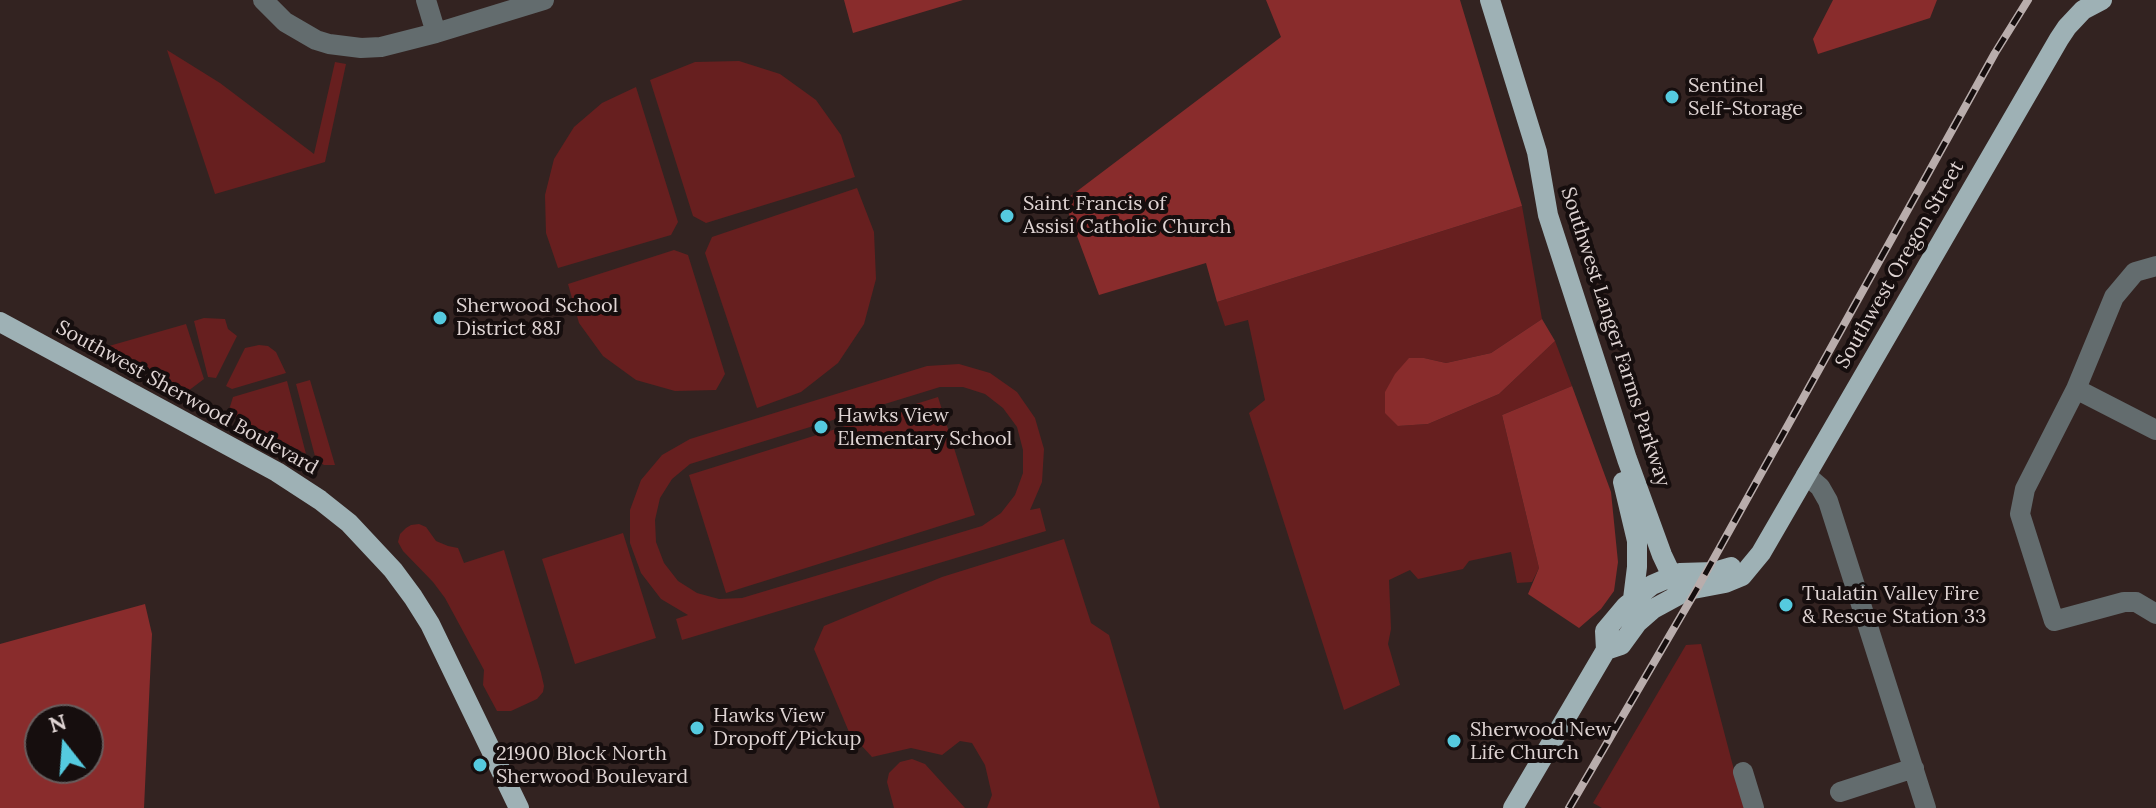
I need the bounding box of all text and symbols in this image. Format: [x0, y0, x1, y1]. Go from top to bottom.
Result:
place label: Sentinel Self-Storage [1688, 74, 1803, 121]
marker: Sentinel Self-Storage [1663, 88, 1681, 106]
street label: Southwest Oregon Street [1831, 157, 1969, 373]
street label: Southwest Langer Farms Parkway [1555, 184, 1675, 490]
place label: Saint Francis of Assisi Catholic Church [1023, 192, 1231, 239]
marker: Saint Francis of Assisi Catholic Church [998, 207, 1016, 225]
place label: Sherwood School District 88J [456, 294, 618, 341]
marker: Sherwood School District 88J [431, 309, 449, 327]
street label: Southwest Sherwood Boulevard [52, 316, 322, 480]
place label: Hawks View Elementary School [837, 404, 1012, 451]
marker: Hawks View Elementary School [812, 418, 830, 436]
place label: Tualatin Valley Fire & Rescue Station 33 [1802, 582, 1986, 629]
marker: Tualatin Valley Fire & Rescue Station 33 [1777, 596, 1795, 614]
north arrow [24, 704, 104, 784]
place label: Hawks View Dropoff/Pickup [713, 704, 861, 751]
text: N [45, 707, 70, 739]
place label: Sherwood New Life Church [1470, 718, 1611, 765]
marker: Hawks View Dropoff/Pickup [688, 719, 706, 737]
marker: Sherwood New Life Church [1445, 732, 1463, 750]
place label: 21900 Block North Sherwood Boulevard [496, 742, 688, 789]
marker: 21900 Block North Sherwood Boulevard [471, 756, 489, 774]

